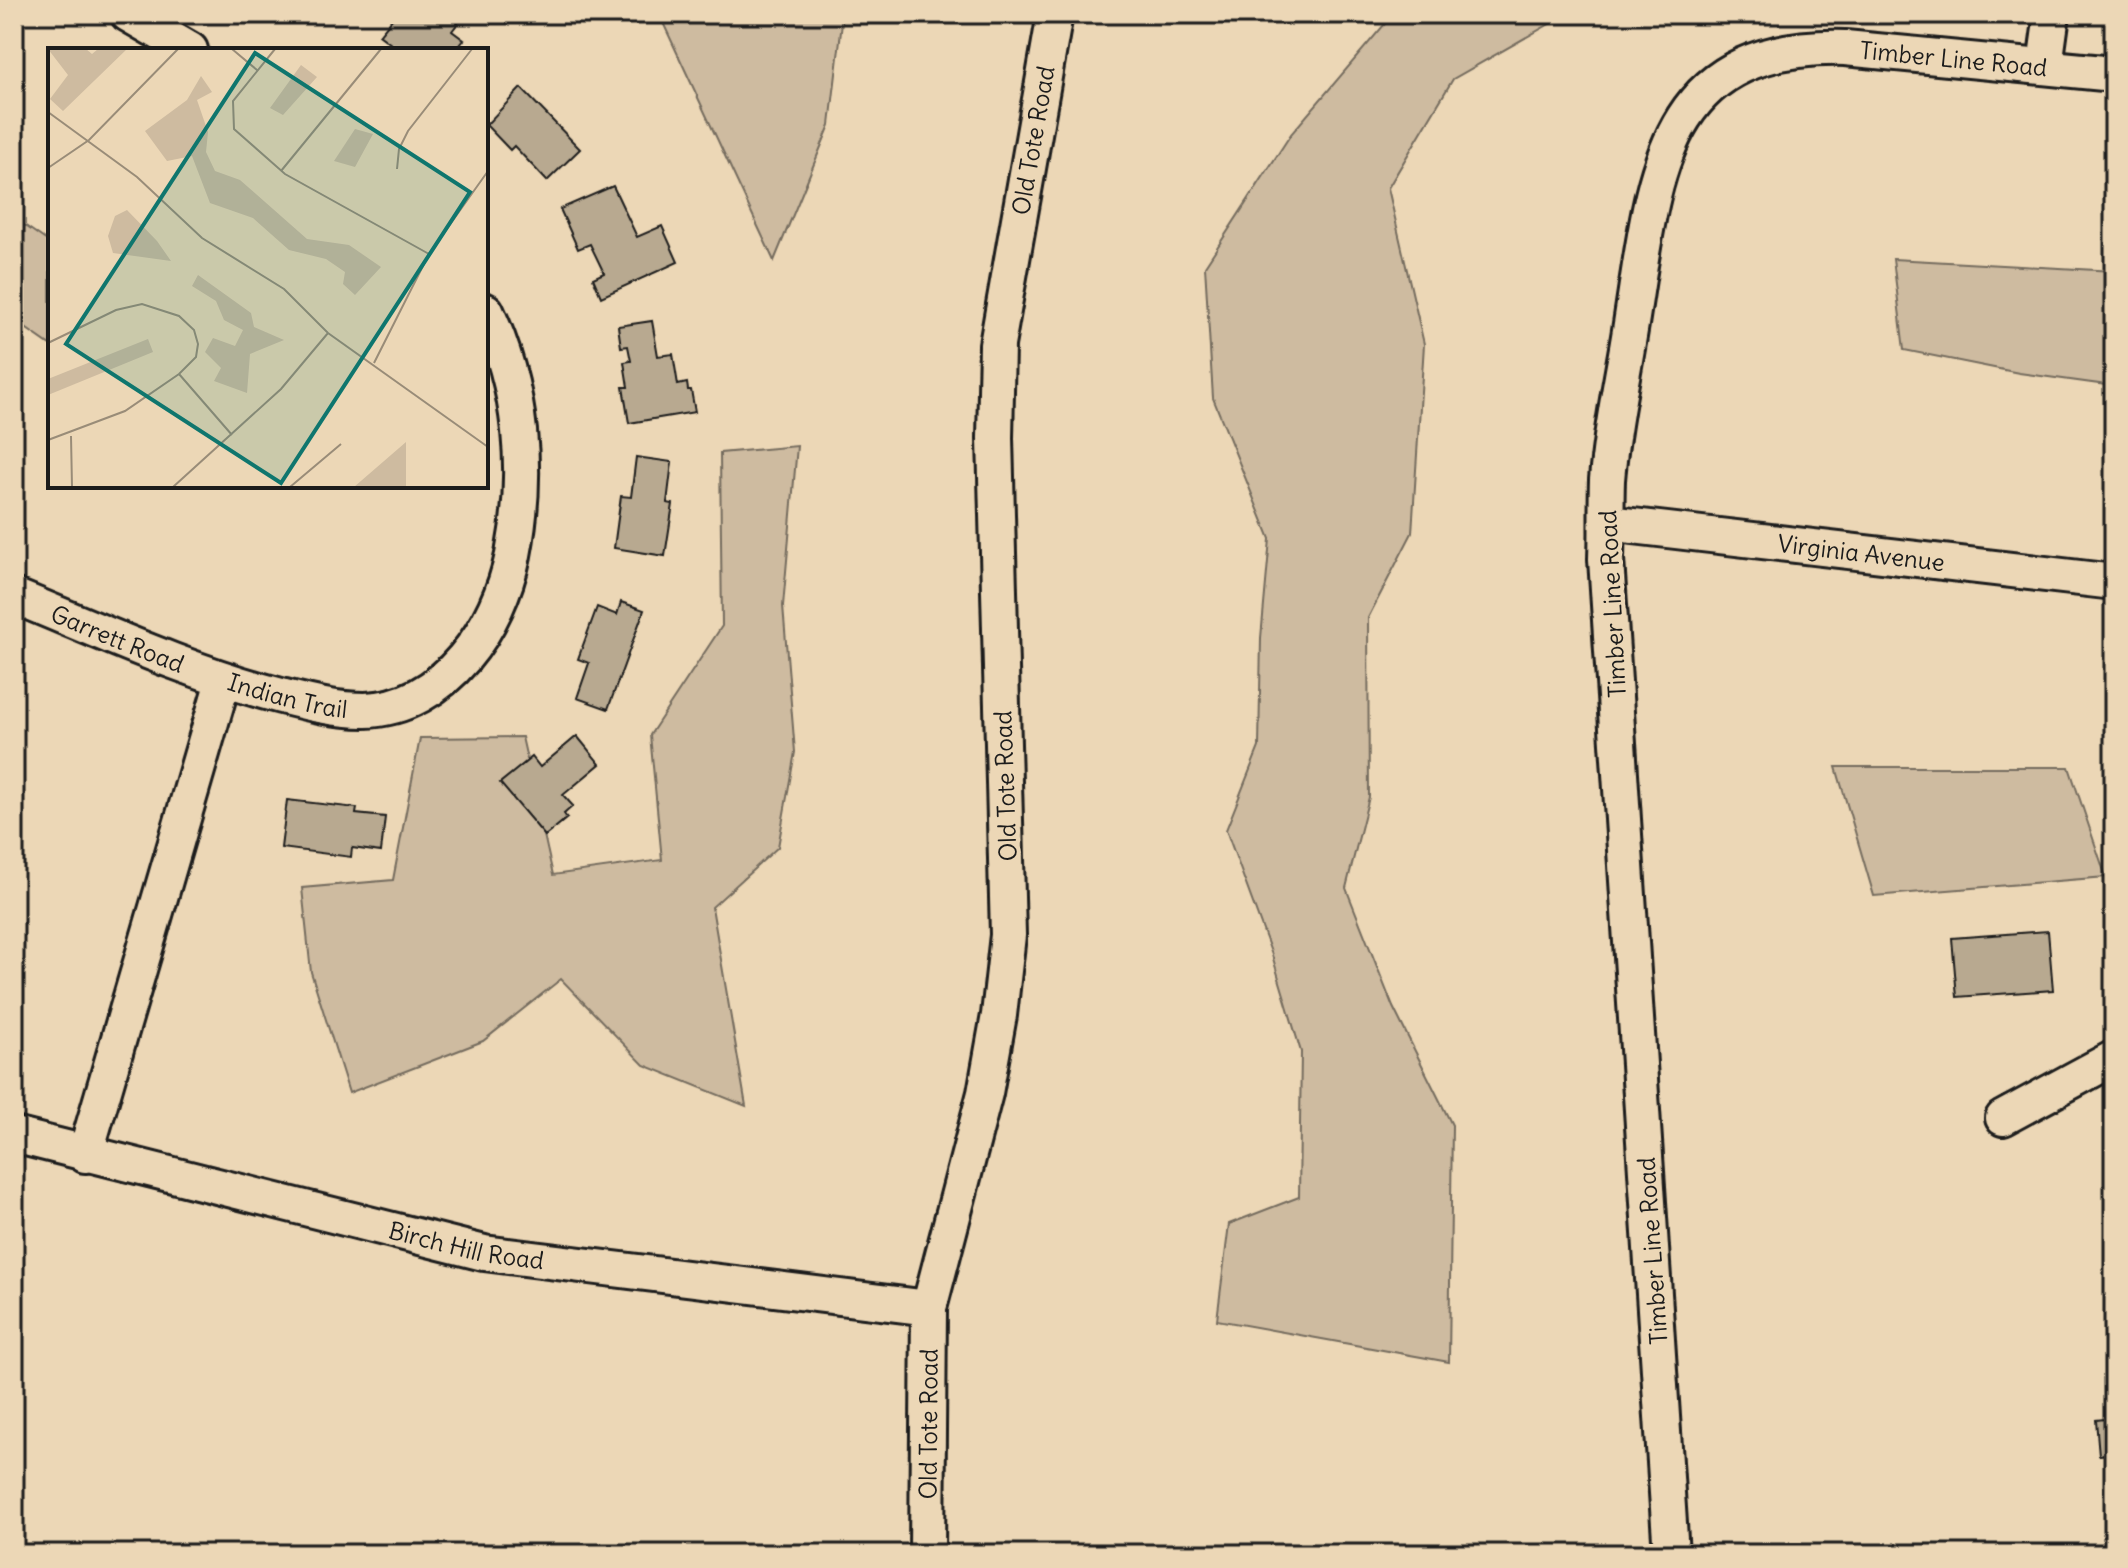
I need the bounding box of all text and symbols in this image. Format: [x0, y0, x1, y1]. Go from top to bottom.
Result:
street label: Timber Line Road [1858, 35, 2049, 82]
inset map [48, 48, 488, 488]
street label: Old Tote Road [1005, 63, 1061, 217]
street label: Timber Line Road [1592, 509, 1632, 699]
street label: Virginia Avenue [1776, 528, 1946, 577]
street label: Garrett Road [46, 598, 188, 679]
street label: Indian Trail [224, 666, 349, 724]
street label: Old Tote Road [987, 710, 1023, 862]
street label: Timber Line Road [1630, 1156, 1674, 1346]
street label: Birch Hill Road [386, 1215, 546, 1275]
street label: Old Tote Road [912, 1348, 944, 1500]

